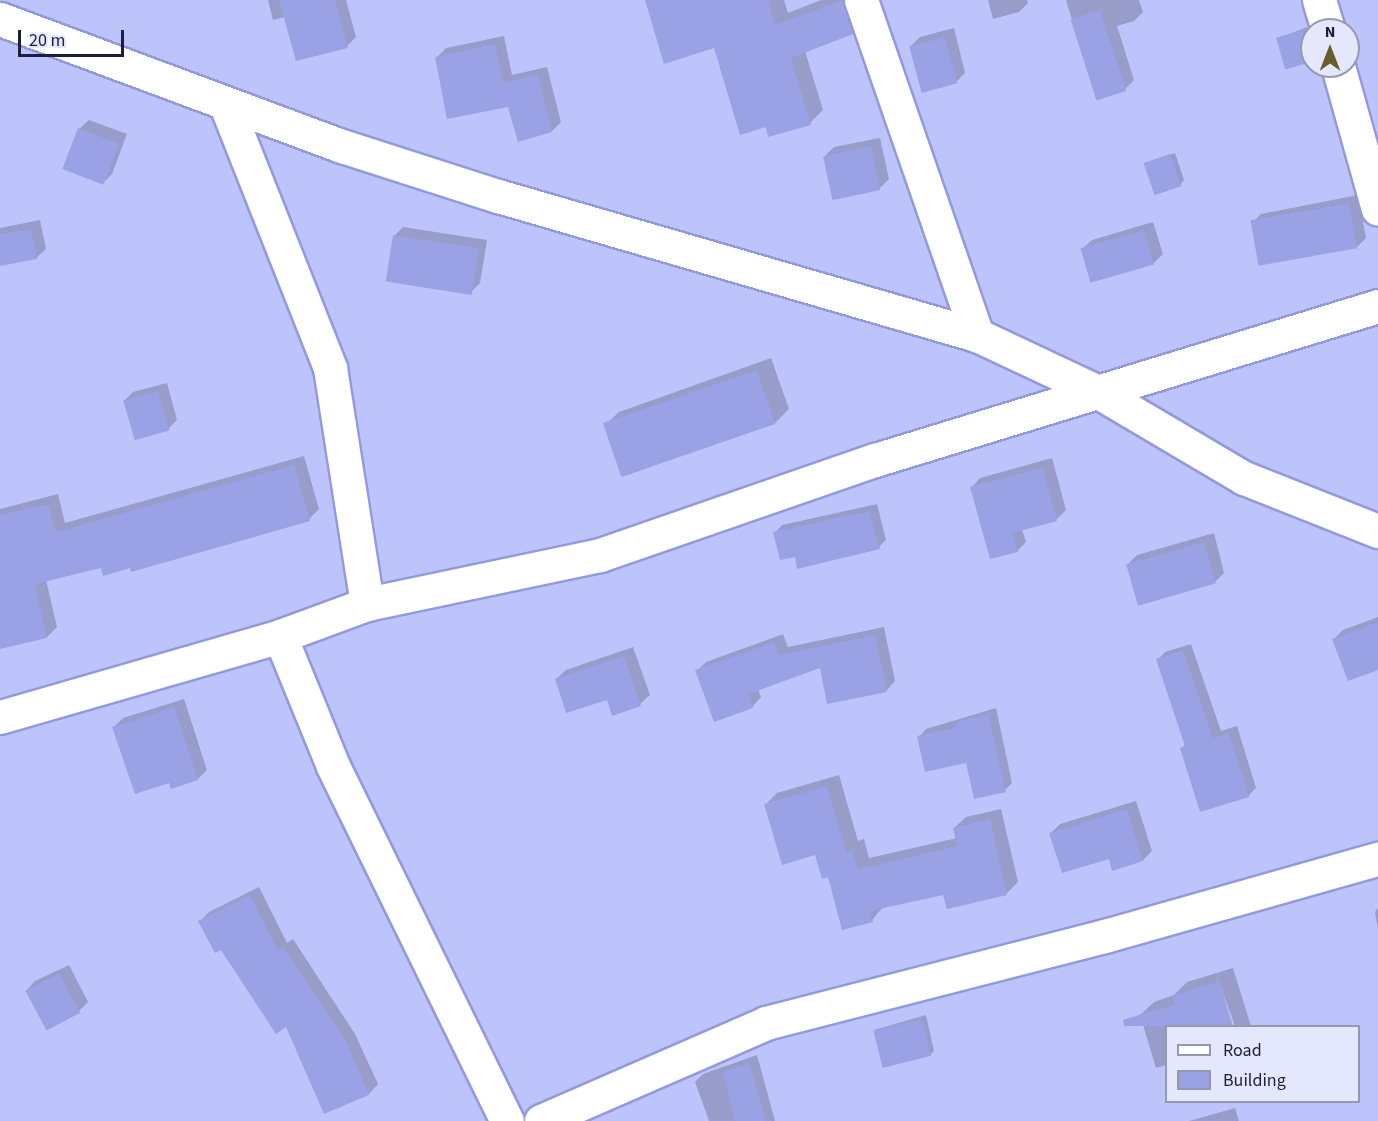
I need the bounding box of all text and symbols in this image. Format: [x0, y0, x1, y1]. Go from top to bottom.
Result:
scale bar [21, 18, 128, 56]
north arrow [1300, 18, 1360, 78]
text: N [1325, 21, 1335, 43]
text: 20 m [29, 28, 65, 53]
legend [1165, 1025, 1360, 1103]
text: Road [1223, 1038, 1262, 1063]
text: Building [1223, 1068, 1286, 1093]

